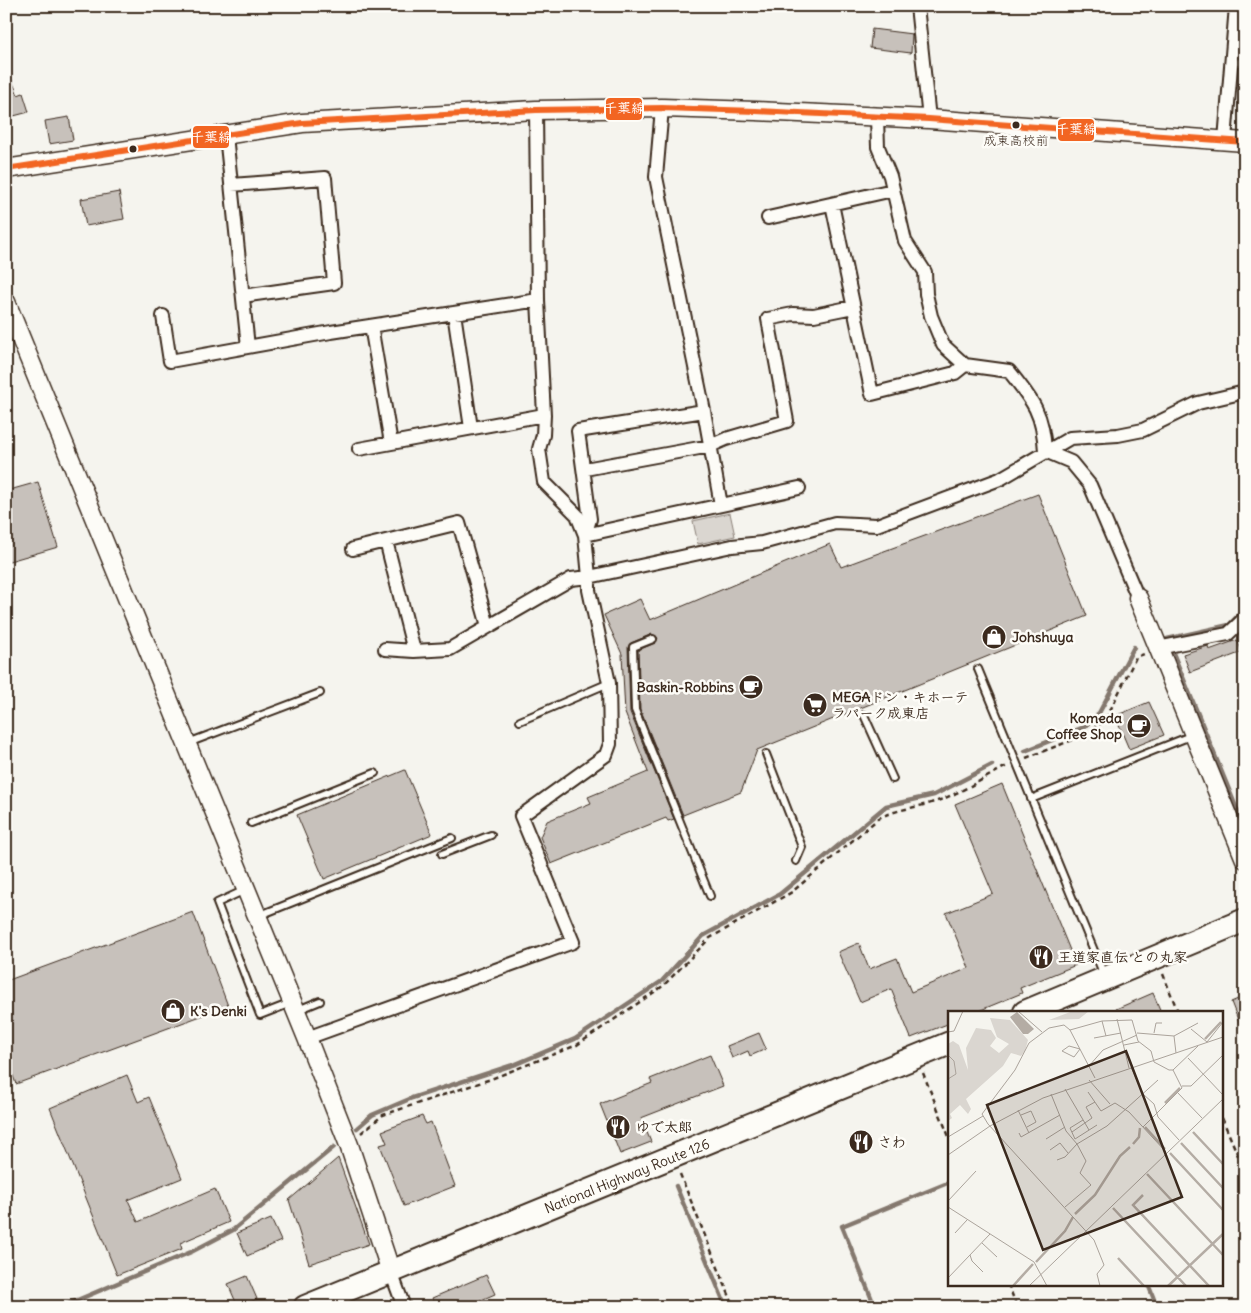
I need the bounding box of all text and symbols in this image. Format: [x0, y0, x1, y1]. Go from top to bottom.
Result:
line badge: 千葉線 [605, 97, 643, 121]
text: 千葉線 [603, 99, 645, 117]
line badge: 千葉線 [1057, 118, 1095, 142]
marker: 成東高校前 [1011, 120, 1021, 130]
text: 千葉線 [1055, 120, 1097, 138]
line badge: 千葉線 [192, 125, 230, 149]
text: 千葉線 [190, 128, 232, 146]
place label: 成東高校前 [983, 132, 1049, 149]
unlabelled marker [128, 144, 138, 154]
shop icon: Johshuya [981, 624, 1007, 650]
place label: Johshuya [1012, 628, 1073, 646]
cafe icon: Baskin-Robbins [738, 674, 764, 700]
place label: Baskin-Robbins [636, 678, 735, 696]
place label: MEGAドン・キホーテ ラパーク成東店 [832, 688, 969, 722]
supermarket icon: MEGAドン・キホーテ ラパーク成東店 [802, 692, 828, 718]
place label: Komeda Coffee Shop [1046, 709, 1122, 743]
cafe icon: Komeda Coffee Shop [1126, 713, 1152, 739]
restaurant icon: 王道家直伝 との丸家 [1028, 944, 1054, 970]
place label: 王道家直伝 との丸家 [1058, 948, 1187, 966]
shop icon: K's Denki [160, 998, 186, 1024]
place label: K's Denki [190, 1002, 247, 1020]
inset map [948, 1011, 1224, 1286]
restaurant icon: ゆで太郎 [605, 1114, 631, 1140]
place label: ゆで太郎 [636, 1118, 692, 1136]
restaurant icon: さわ [848, 1129, 874, 1155]
place label: さわ [878, 1133, 906, 1151]
street label: National Highway Route 126 [542, 1135, 712, 1217]

